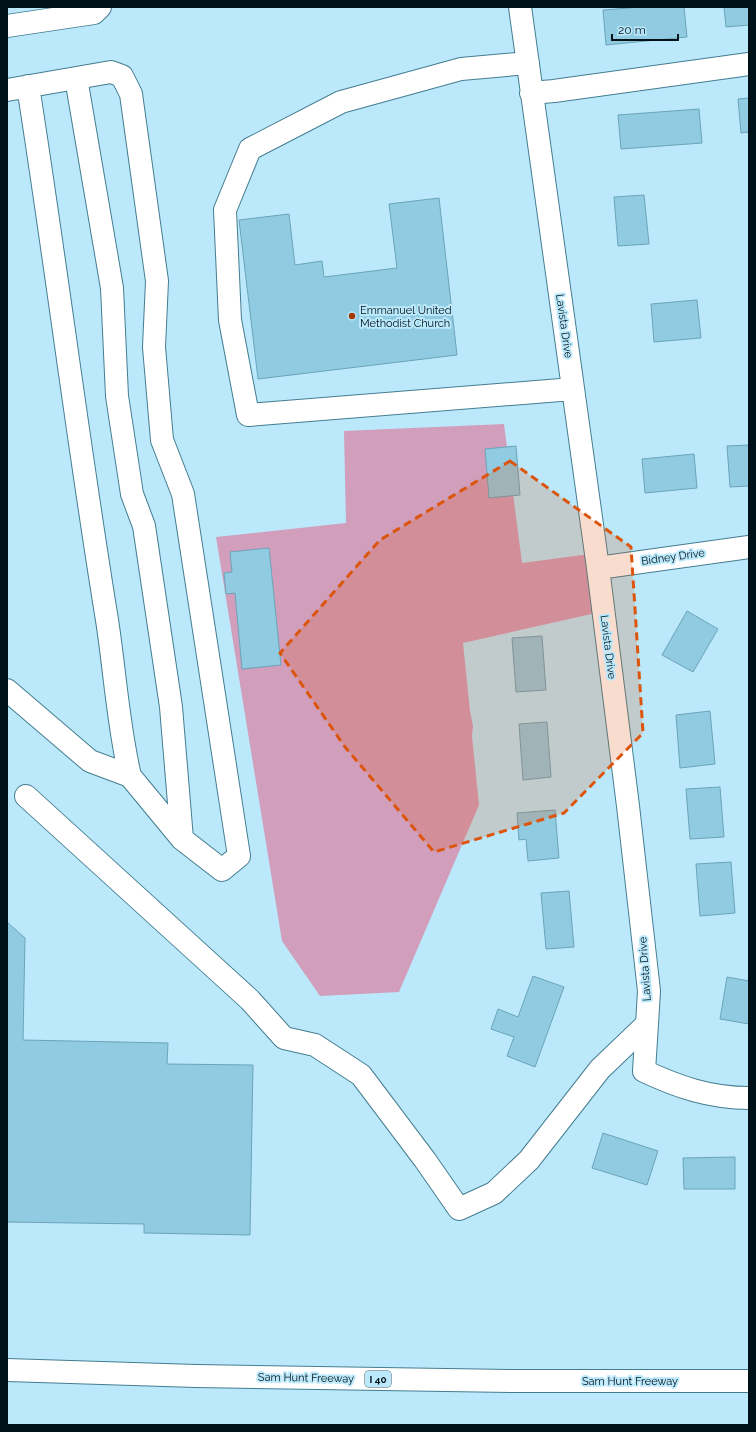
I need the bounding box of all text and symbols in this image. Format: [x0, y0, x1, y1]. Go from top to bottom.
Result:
scale bar [612, 16, 678, 42]
text: 20 m [618, 23, 646, 37]
street label: Lavista Drive [553, 293, 575, 359]
place label: Emmanuel United Methodist Church [360, 304, 452, 330]
marker: Emmanuel United Methodist Church [347, 311, 357, 321]
street label: Bidney Drive [640, 546, 706, 568]
street label: Lavista Drive [598, 614, 618, 680]
street label: Lavista Drive [636, 936, 654, 1002]
street label: Sam Hunt Freeway [258, 1371, 354, 1385]
road number: I 40 [365, 1371, 391, 1387]
street label: Sam Hunt Freeway [582, 1375, 678, 1388]

